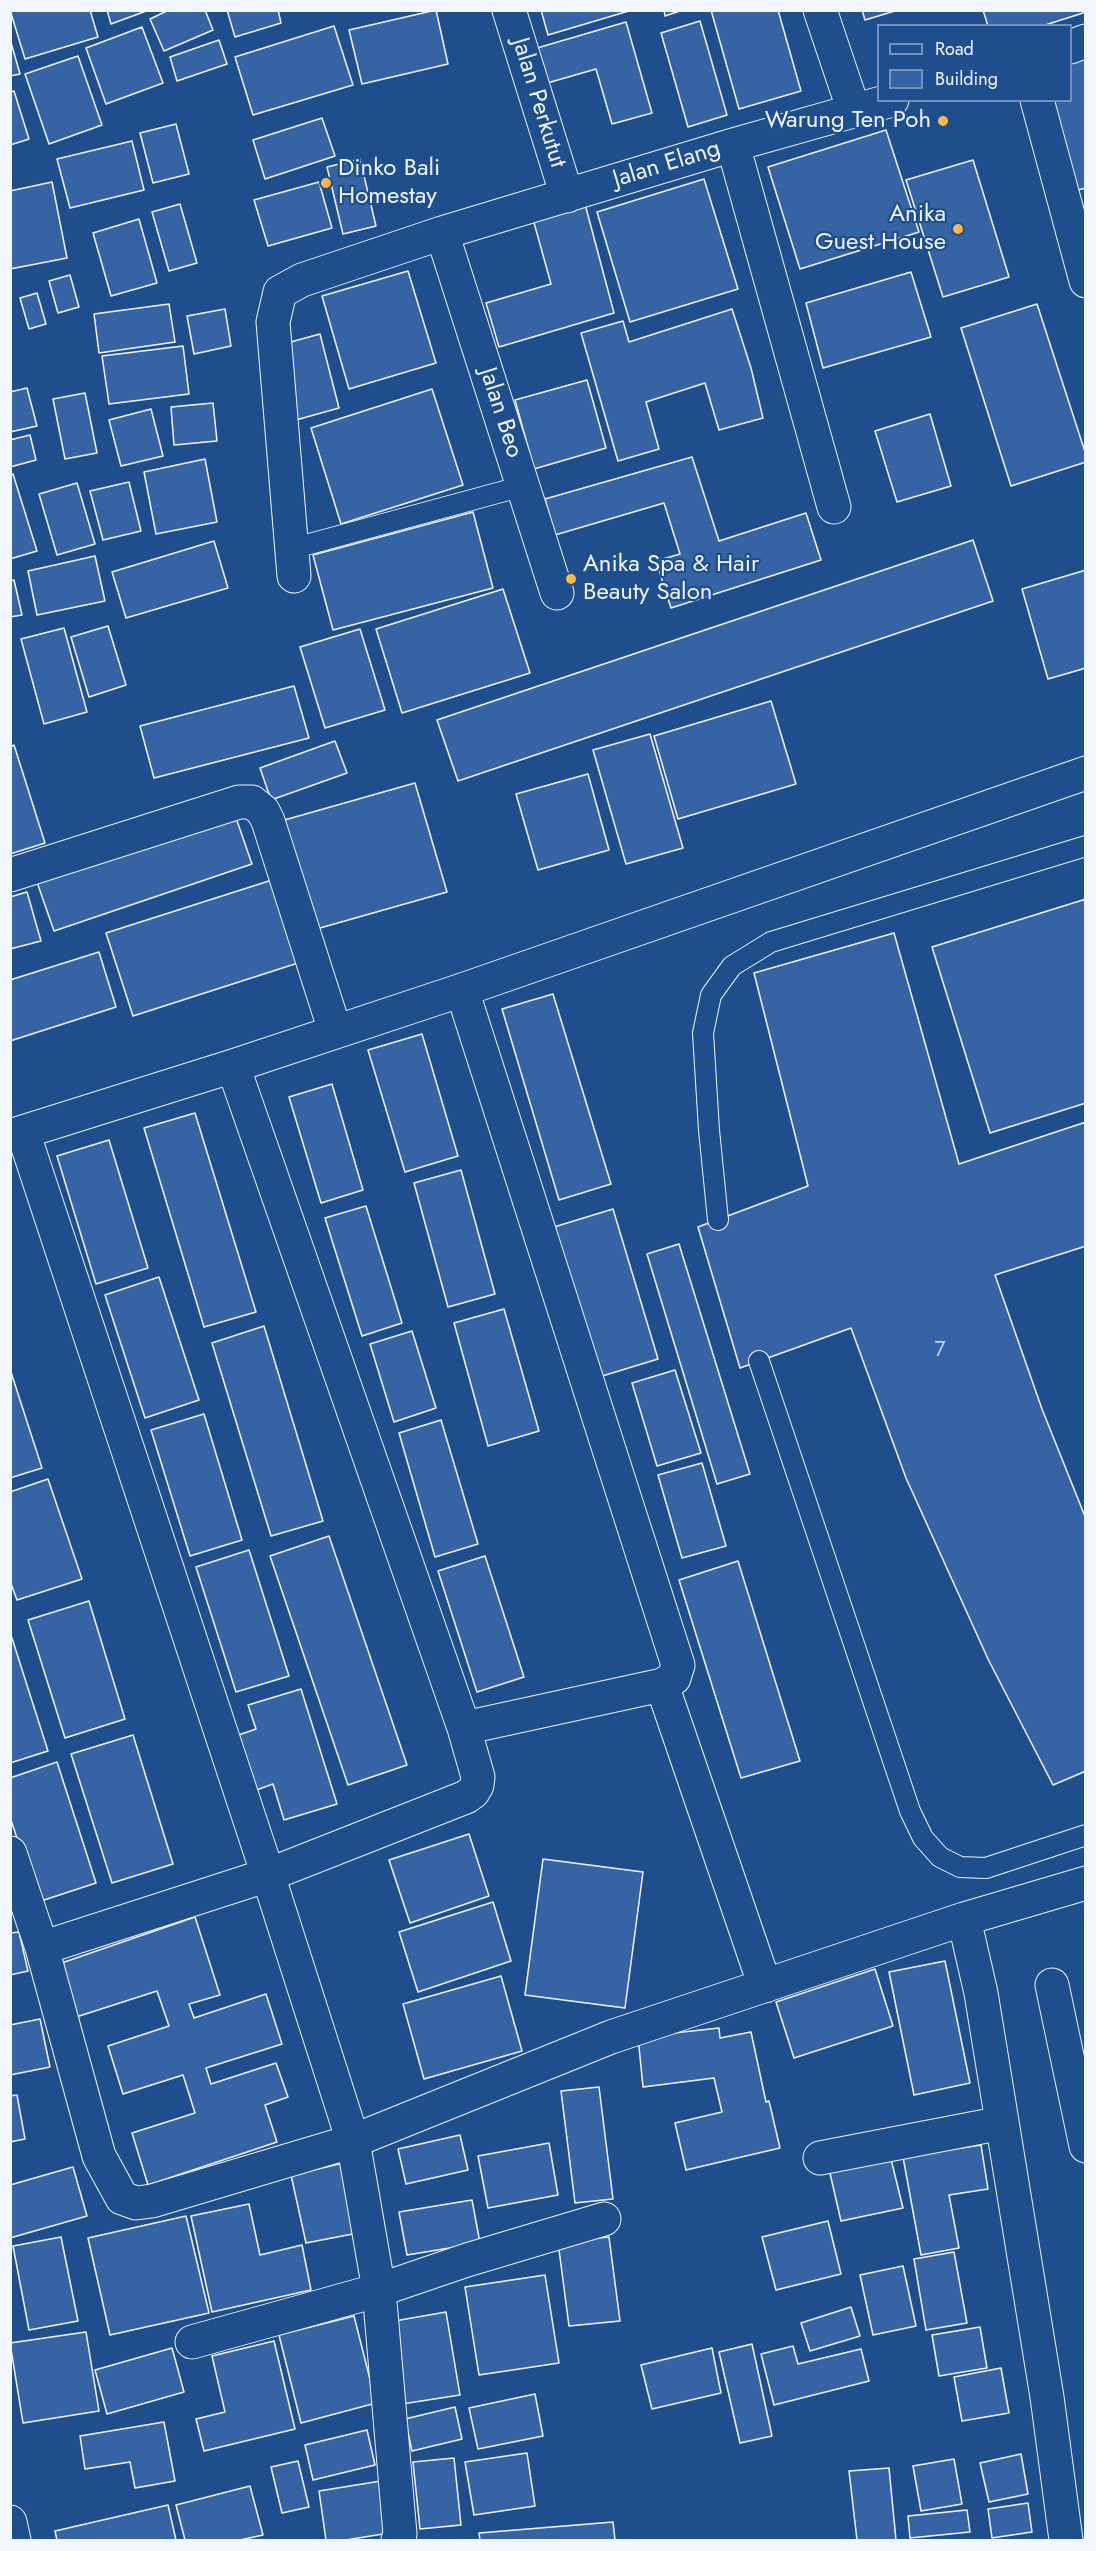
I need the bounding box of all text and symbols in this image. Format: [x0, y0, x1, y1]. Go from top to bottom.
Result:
legend [877, 24, 1072, 102]
street label: Jalan Perkutut [505, 35, 571, 171]
text: Road [935, 36, 974, 62]
text: Building [935, 66, 998, 92]
place label: Warung Ten Poh [765, 107, 931, 135]
marker: Warung Ten Poh [936, 114, 950, 128]
street label: Jalan Elang [610, 135, 724, 195]
place label: Dinko Bali Homestay [338, 155, 440, 211]
marker: Dinko Bali Homestay [319, 176, 333, 190]
place label: Anika Guest House [815, 201, 946, 257]
marker: Anika Guest House [951, 222, 965, 236]
street label: Jalan Beo [472, 364, 528, 462]
place label: Anika Spa & Hair Beauty Salon [583, 551, 759, 607]
marker: Anika Spa & Hair Beauty Salon [564, 572, 578, 586]
house number: 7 [934, 1338, 946, 1364]

